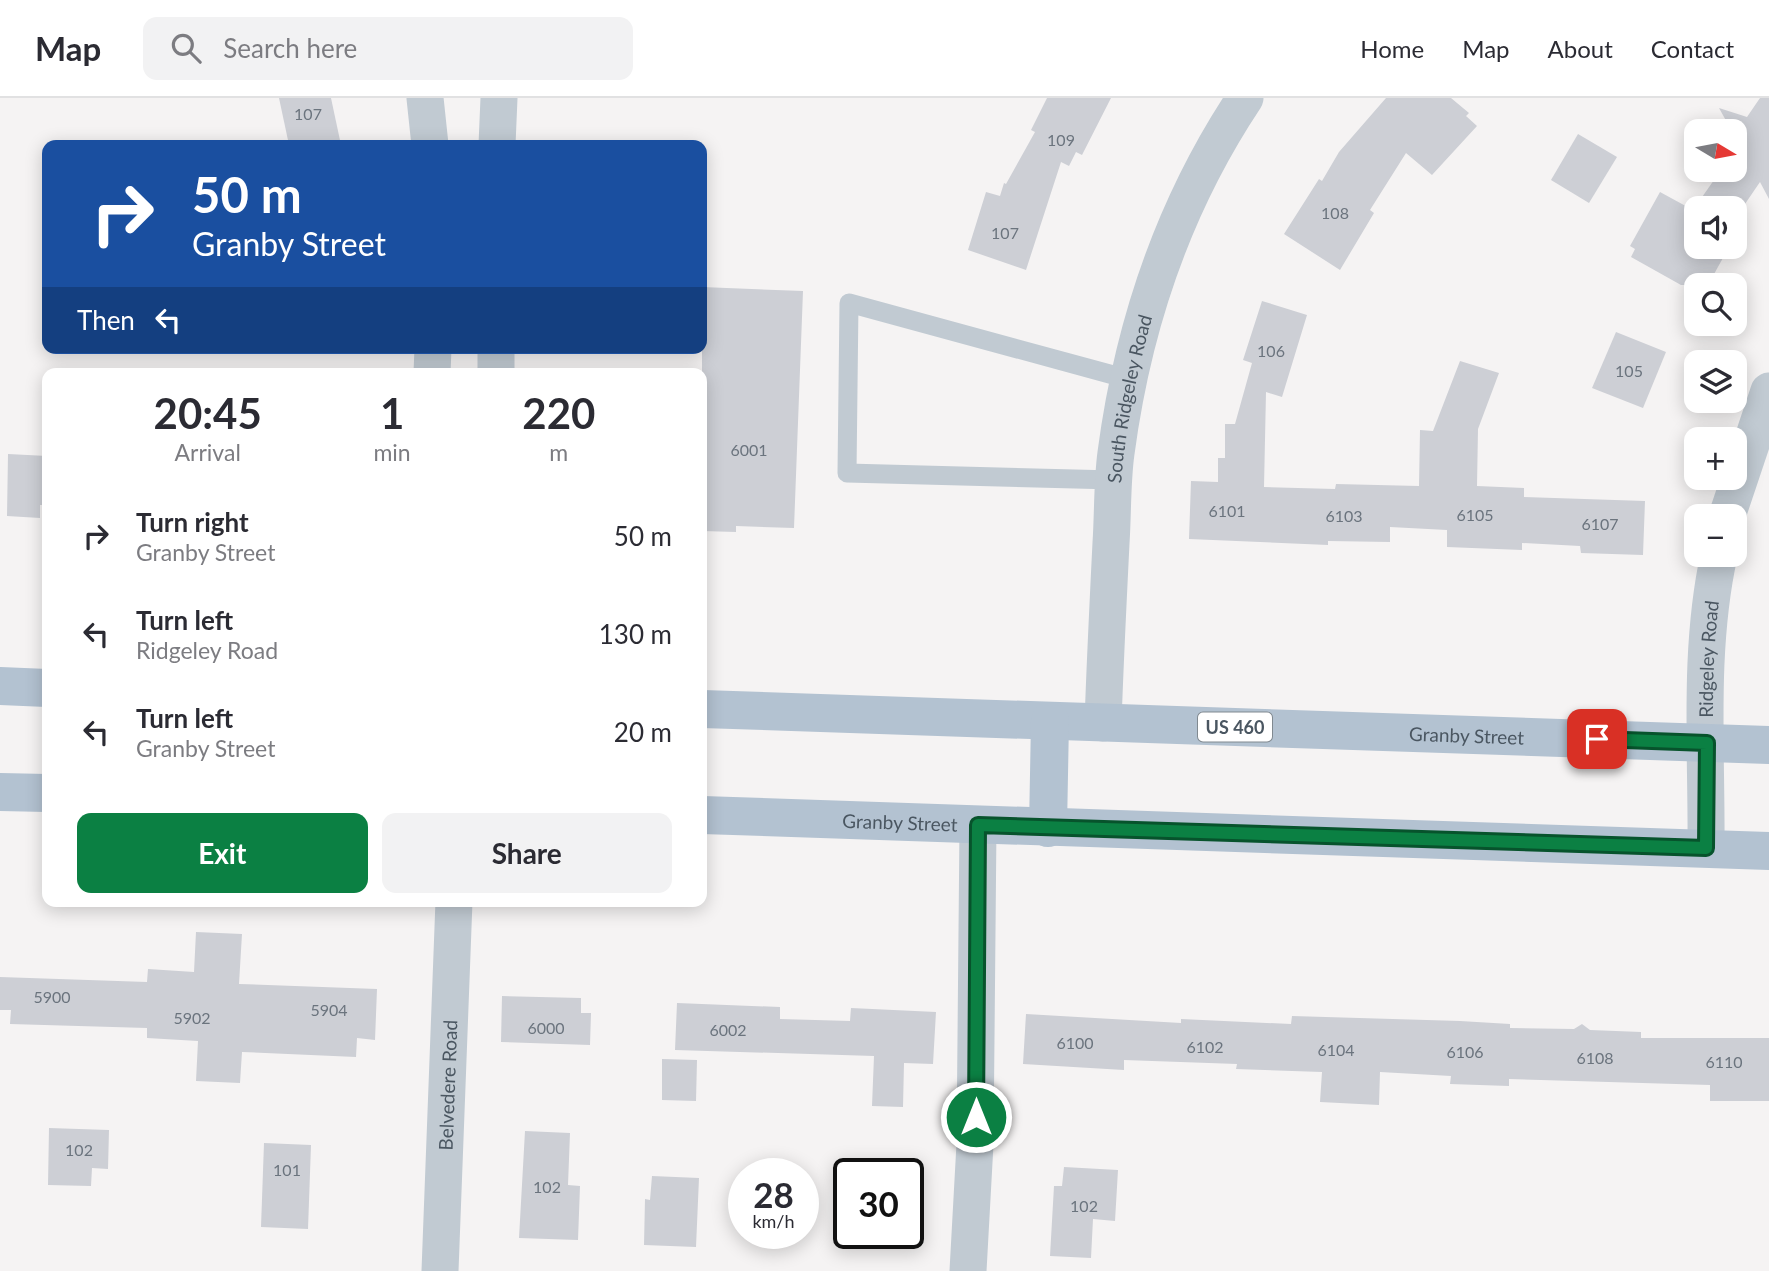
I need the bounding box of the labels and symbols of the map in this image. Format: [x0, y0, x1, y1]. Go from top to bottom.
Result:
house number: 107 [294, 104, 322, 123]
north arrow [1684, 119, 1746, 182]
house number: 109 [1047, 130, 1075, 149]
house number: 108 [1321, 203, 1349, 222]
house number: 107 [991, 223, 1019, 242]
street label: South Ridgeley Road [1102, 312, 1156, 484]
house number: 106 [1257, 341, 1285, 360]
house number: 105 [1615, 361, 1643, 380]
house number: 6001 [730, 440, 768, 459]
house number: 6101 [1208, 501, 1246, 520]
house number: 6105 [1456, 505, 1494, 524]
house number: 6103 [1325, 506, 1363, 525]
house number: 6107 [1581, 514, 1619, 533]
street label: Ridgeley Road [1693, 599, 1723, 718]
pin [1567, 709, 1627, 769]
road number: US 460 [1198, 712, 1272, 742]
street label: Granby Street [1409, 721, 1525, 748]
street label: Granby Street [842, 808, 958, 835]
house number: 5900 [33, 987, 71, 1006]
house number: 5904 [310, 1000, 348, 1019]
house number: 5902 [173, 1008, 211, 1027]
house number: 6000 [527, 1018, 565, 1037]
street label: Belvedere Road [433, 1019, 461, 1151]
house number: 6002 [709, 1020, 747, 1039]
house number: 6100 [1056, 1033, 1094, 1052]
house number: 6102 [1186, 1037, 1224, 1056]
house number: 6104 [1317, 1040, 1355, 1059]
house number: 6106 [1446, 1042, 1484, 1061]
house number: 6108 [1576, 1048, 1614, 1067]
house number: 6110 [1705, 1052, 1743, 1071]
position arrow [939, 1080, 1013, 1154]
house number: 102 [65, 1140, 93, 1159]
speed limit sign: 30 [833, 1158, 924, 1249]
house number: 101 [273, 1160, 301, 1179]
house number: 102 [533, 1177, 561, 1196]
house number: 102 [1070, 1196, 1098, 1215]

